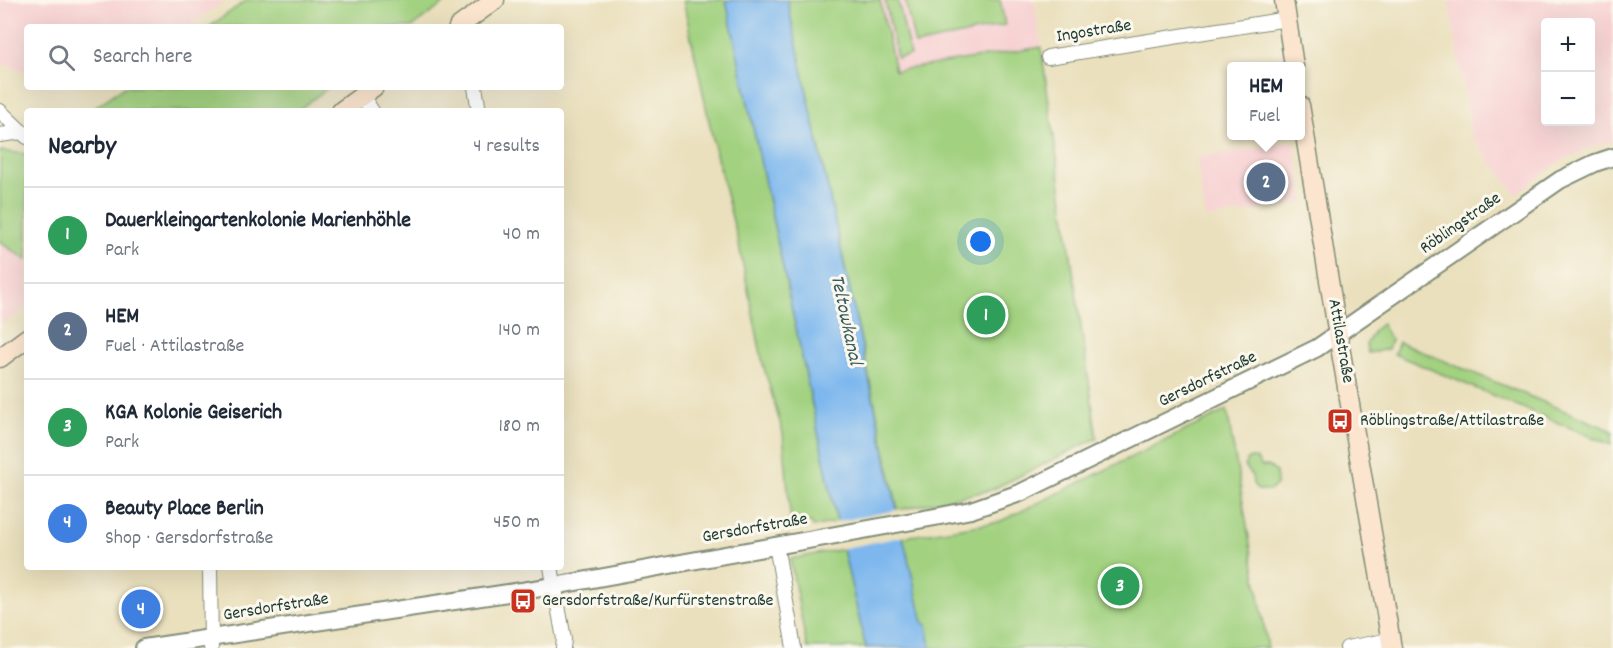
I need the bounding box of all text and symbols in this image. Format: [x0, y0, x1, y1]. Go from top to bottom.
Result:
street label: Ingostraße [1055, 14, 1133, 50]
map controls [1541, 18, 1595, 126]
button: + [1541, 18, 1595, 72]
search box [24, 24, 564, 90]
icon: search [45, 41, 78, 74]
text: Search here [93, 42, 192, 73]
popup [1227, 62, 1305, 140]
text: HEM [1249, 72, 1283, 103]
button: − [1541, 72, 1595, 126]
text: Fuel [1249, 103, 1280, 131]
text: Nearby [48, 129, 116, 166]
text: 4 results [473, 133, 540, 161]
pin: 2 [1246, 160, 1286, 204]
street label: Röblingstraße [1415, 187, 1507, 261]
text: Dauerkleingartenkolonie Marienhöhle [105, 206, 411, 237]
text: 1 [65, 221, 70, 249]
text: 40 m [502, 221, 540, 249]
your location [966, 227, 995, 256]
text: Park [105, 237, 139, 265]
water label: Teltowkanal [822, 272, 869, 370]
pin: 1 [966, 292, 1006, 338]
street label: Attilastraße [1320, 297, 1360, 385]
text: HEM [105, 302, 139, 333]
text: 2 [63, 317, 72, 345]
text: 140 m [498, 317, 540, 345]
text: Fuel · Attilastraße [105, 333, 244, 361]
street label: Gersdorfstraße [1155, 345, 1261, 415]
text: KGA Kolonie Geiserich [105, 398, 282, 429]
bus stop icon: Röblingstraße/Attilastraße [1325, 406, 1355, 436]
place label: Röblingstraße/Attilastraße [1360, 409, 1544, 434]
text: 3 [63, 413, 72, 441]
text: 180 m [498, 413, 540, 441]
text: Park [105, 429, 139, 457]
text: Beauty Place Berlin [105, 494, 264, 525]
street label: Gersdorfstraße [700, 507, 810, 551]
text: 4 [63, 509, 72, 537]
text: 450 m [493, 509, 540, 537]
text: Shop · Gersdorfstraße [105, 525, 273, 553]
pin: 3 [1100, 564, 1140, 608]
pin: 4 [122, 586, 160, 632]
bus stop icon: Gersdorfstraße/Kurfürstenstraße [508, 586, 538, 616]
street label: Gersdorfstraße [221, 587, 331, 629]
place label: Gersdorfstraße/Kurfürstenstraße [542, 589, 774, 614]

